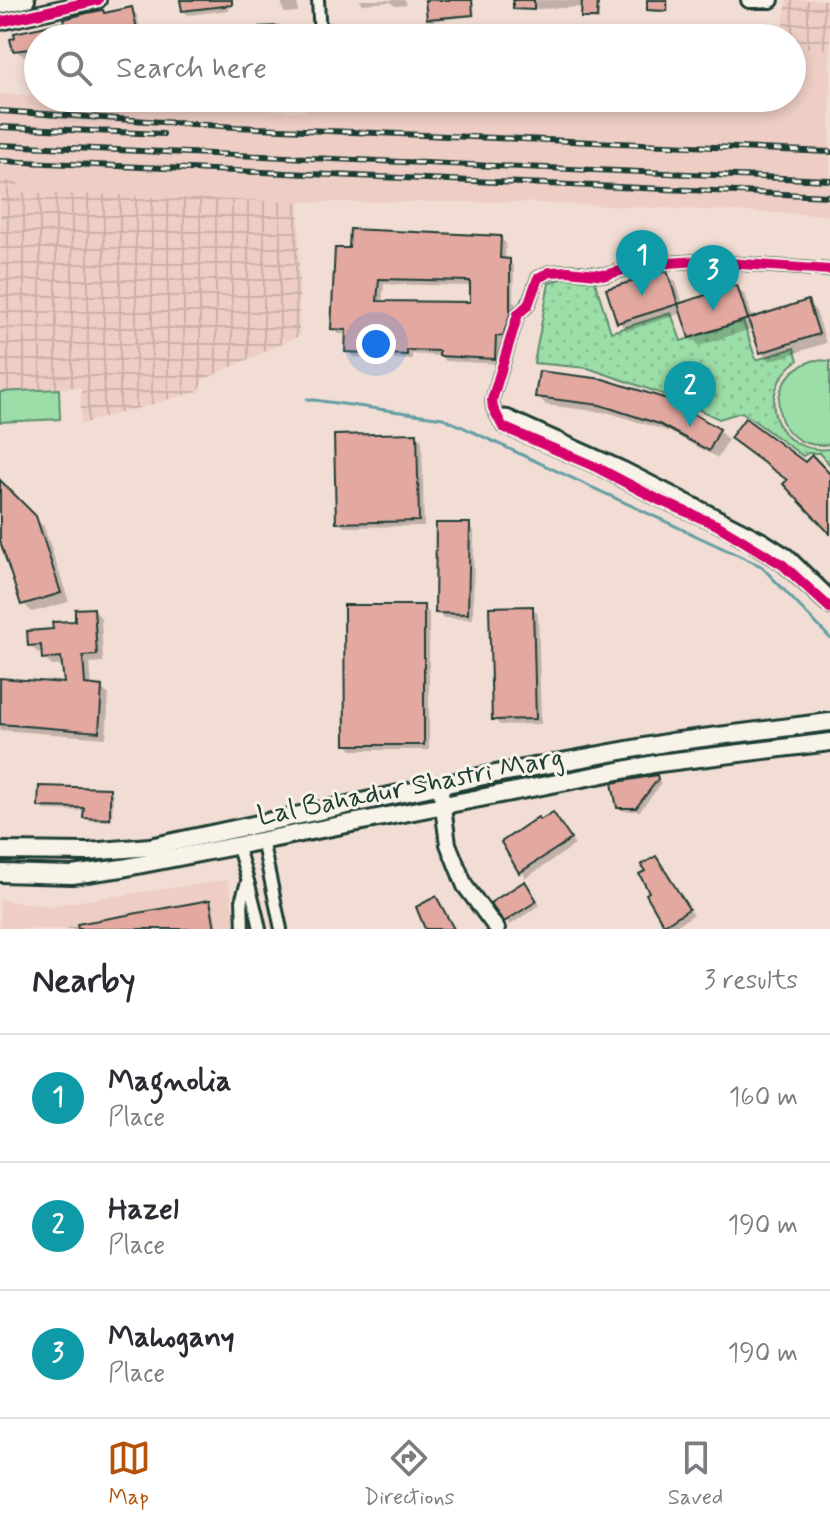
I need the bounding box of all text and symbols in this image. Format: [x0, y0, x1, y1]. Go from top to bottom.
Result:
search box [24, 24, 806, 112]
icon: search [52, 46, 96, 90]
text: Search here [116, 49, 267, 88]
pin: 1 [616, 230, 668, 296]
pin: 3 [687, 245, 739, 311]
your location [356, 324, 396, 364]
pin: 2 [664, 361, 716, 427]
street label: Lal Bahadur Shastri Marg [254, 740, 567, 835]
text: Nearby [32, 959, 136, 1004]
text: 3 results [704, 964, 798, 998]
text: Magnolia [108, 1062, 232, 1101]
text: 1 [52, 1081, 64, 1115]
text: 160 m [729, 1081, 798, 1115]
text: Place [108, 1101, 165, 1135]
text: Hazel [108, 1190, 179, 1229]
text: 2 [52, 1209, 64, 1243]
text: 190 m [728, 1209, 798, 1243]
text: Place [108, 1229, 165, 1263]
text: Mahogany [108, 1318, 235, 1357]
text: 3 [52, 1337, 64, 1371]
text: 190 m [728, 1337, 798, 1371]
text: Place [108, 1357, 165, 1391]
tab: Map [107, 1436, 151, 1512]
tab: Directions [364, 1436, 454, 1512]
tab: Saved [668, 1436, 723, 1512]

